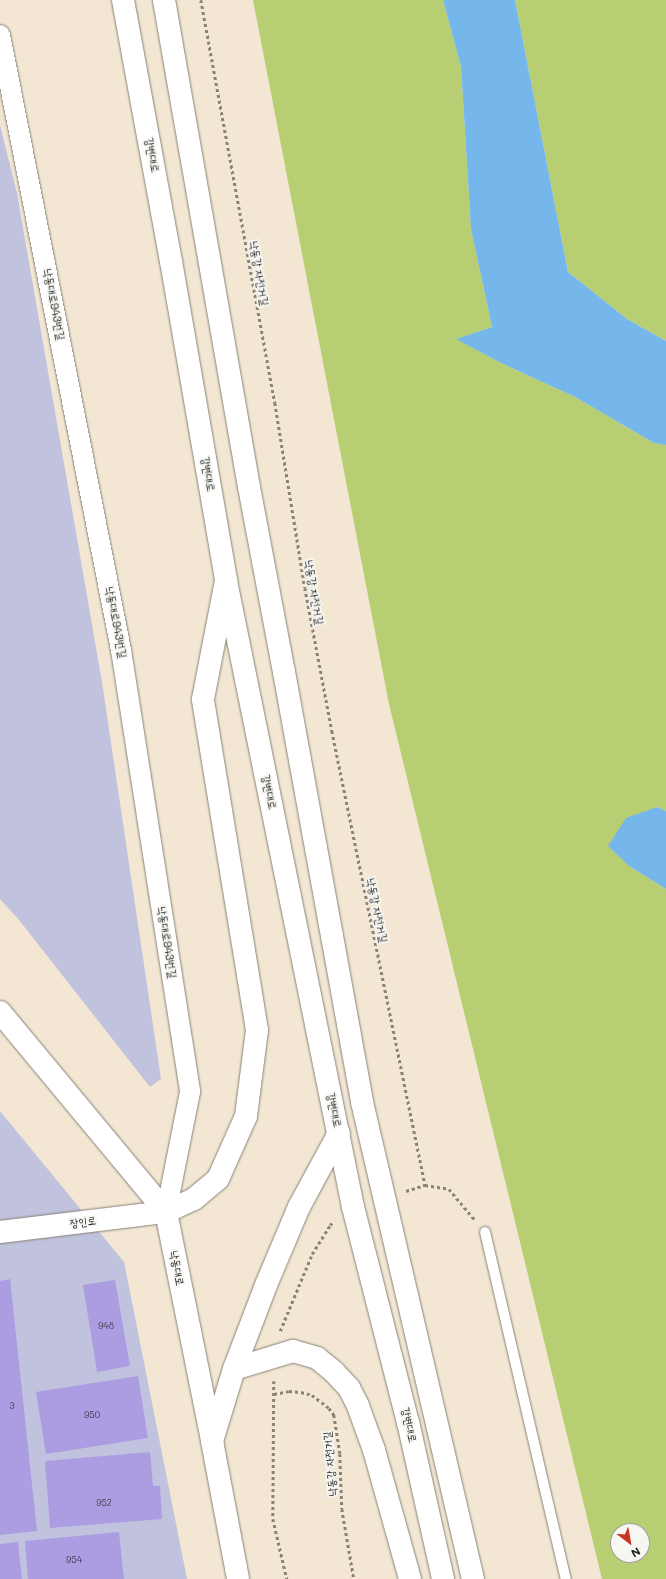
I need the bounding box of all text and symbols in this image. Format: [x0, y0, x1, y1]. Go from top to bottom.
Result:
street label: 강변대로 [142, 136, 162, 174]
street label: 낙동강 자전거길 [247, 240, 271, 306]
street label: 낙동대로943번길 [41, 267, 67, 341]
street label: 강변대로 [198, 455, 218, 493]
street label: 낙동강 자전거길 [302, 559, 326, 625]
street label: 낙동대로943번길 [103, 585, 129, 659]
street label: 강변대로 [259, 773, 279, 811]
street label: 낙동강 자전거길 [364, 877, 390, 943]
street label: 낙동대로943번길 [155, 905, 179, 979]
street label: 강변대로 [324, 1091, 344, 1129]
street label: 장인로 [69, 1214, 97, 1230]
street label: 낙동대로 [167, 1249, 187, 1287]
house number: 948 [98, 1321, 114, 1331]
house number: 3 [9, 1401, 15, 1411]
street label: 강변대로 [399, 1406, 419, 1444]
house number: 950 [84, 1410, 100, 1420]
street label: 낙동강 자전거길 [321, 1431, 339, 1497]
house number: 952 [96, 1498, 112, 1508]
north arrow [610, 1523, 650, 1563]
text: N [628, 1544, 643, 1561]
house number: 954 [66, 1555, 82, 1565]

